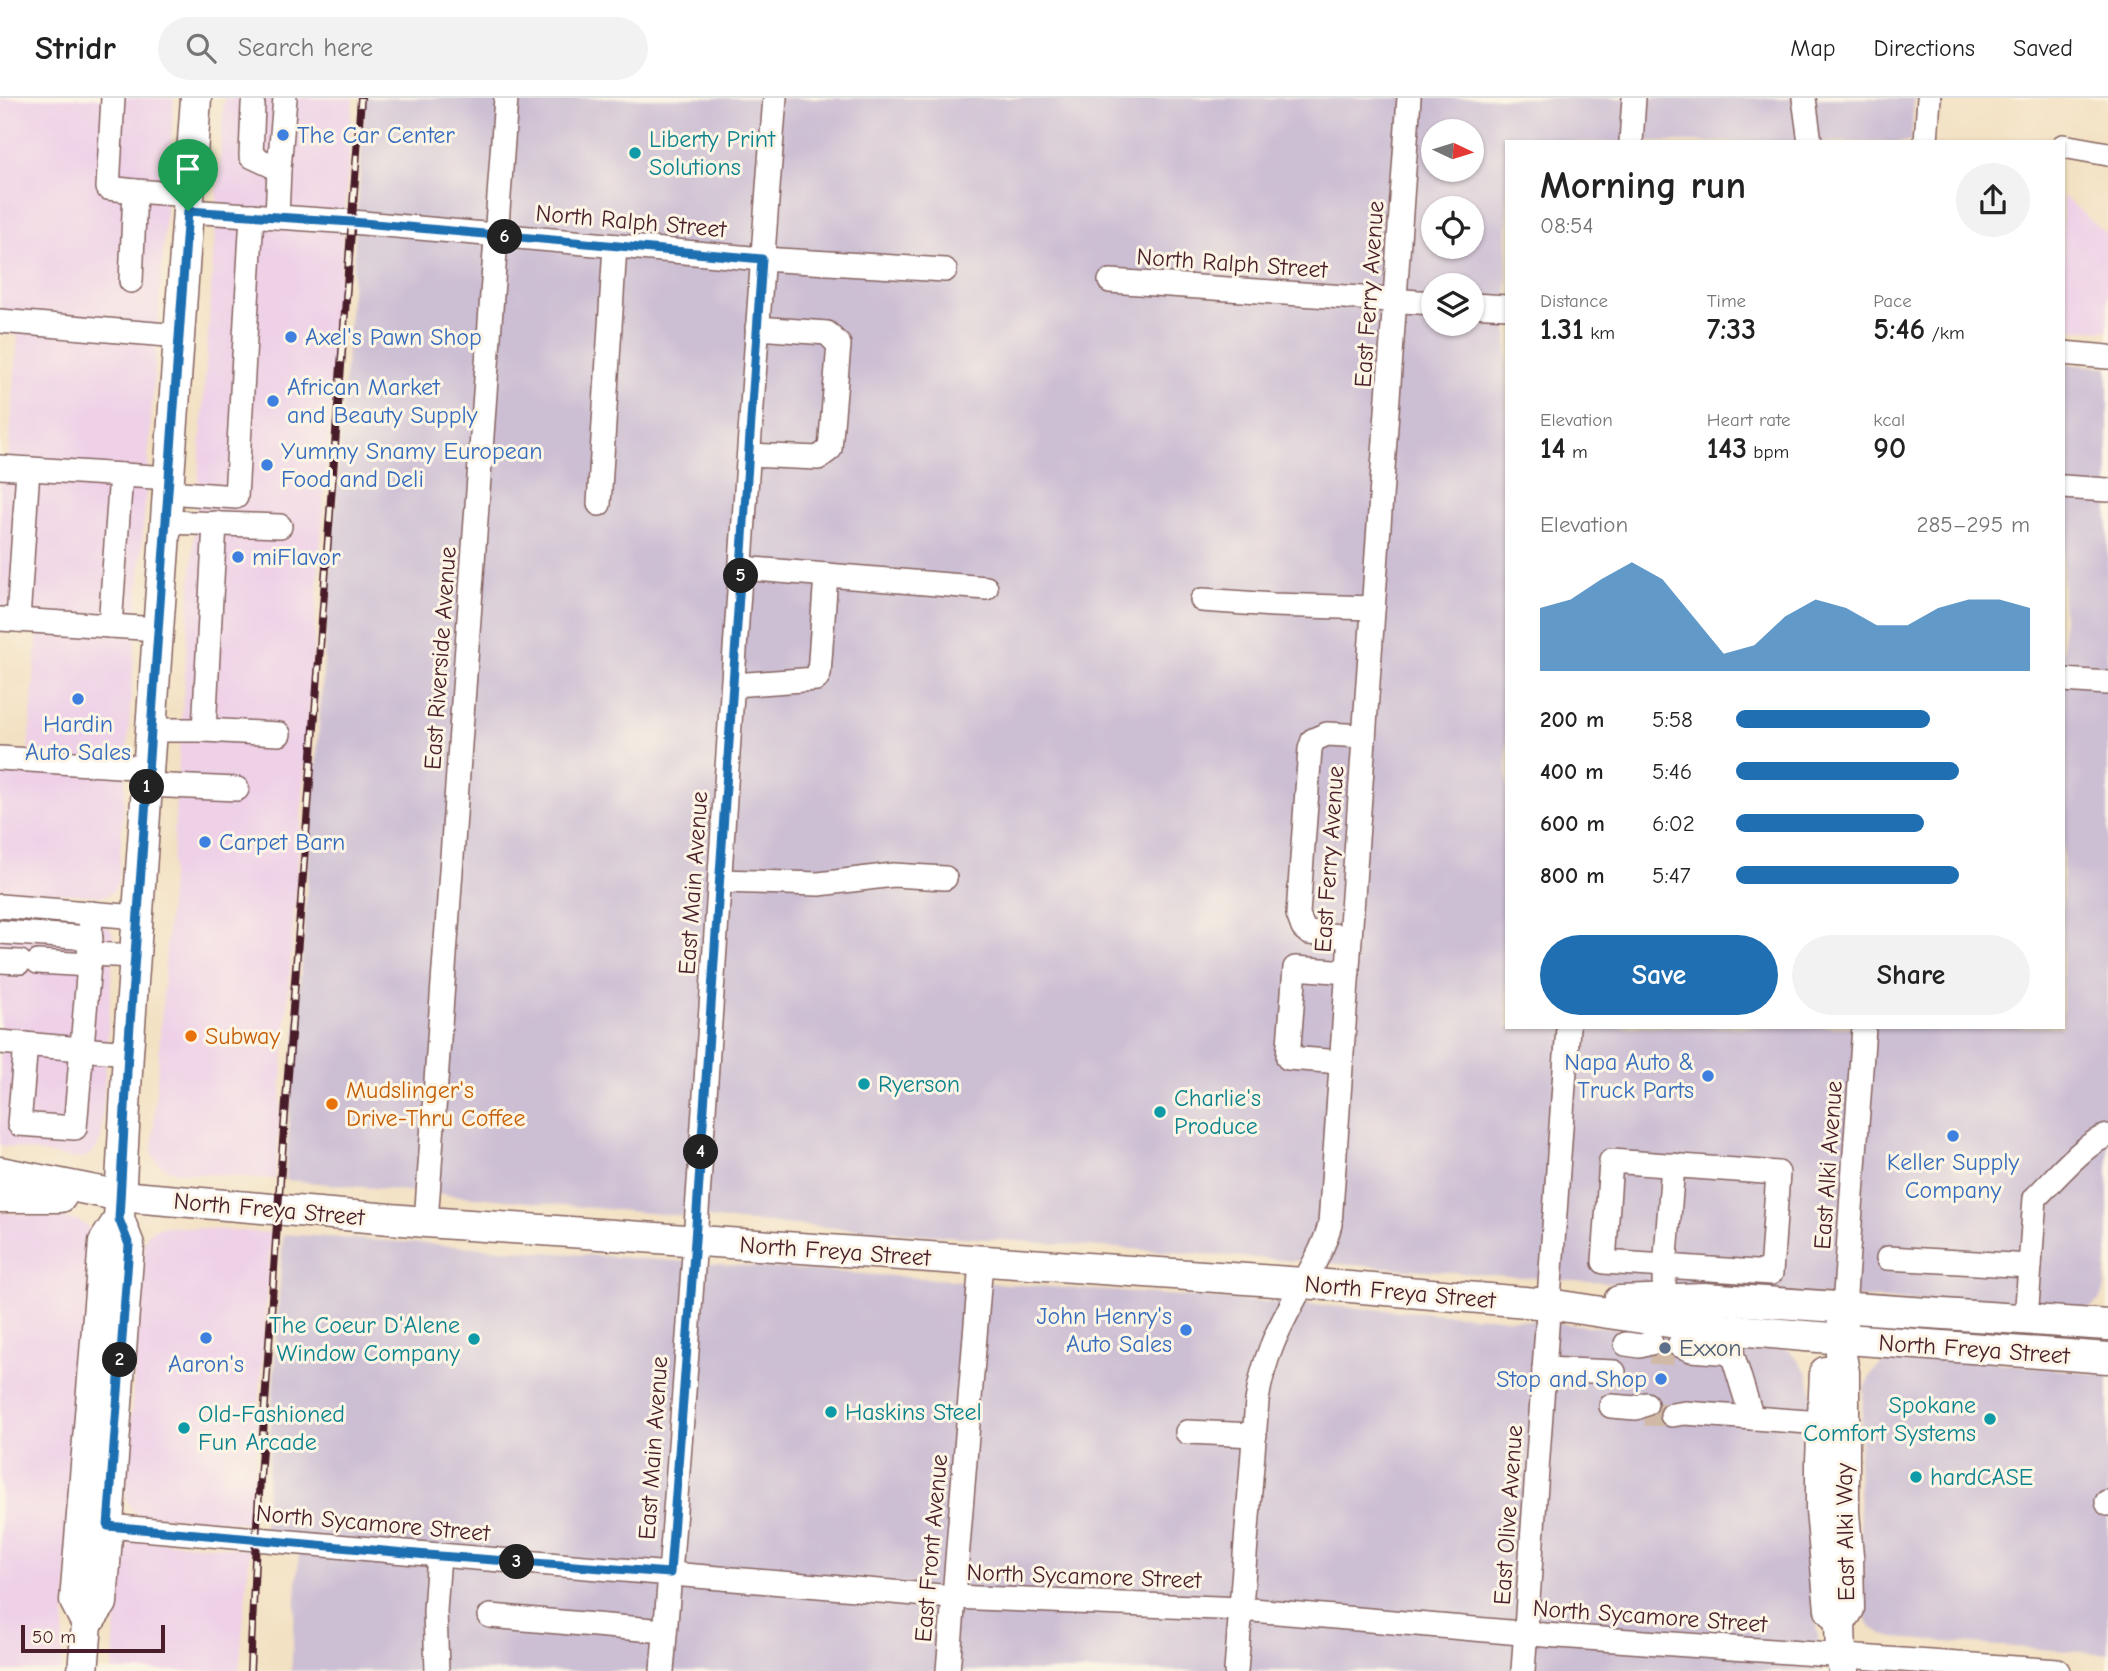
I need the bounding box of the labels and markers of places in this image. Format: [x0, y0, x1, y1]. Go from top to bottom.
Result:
place label: The Car Center [297, 121, 455, 149]
place label: Liberty Print Solutions [649, 125, 776, 181]
marker: The Car Center [275, 127, 291, 143]
pin [158, 139, 218, 211]
marker: Liberty Print Solutions [627, 145, 643, 161]
pin: 6 [488, 220, 522, 254]
place label: Axel's Pawn Shop [305, 323, 482, 351]
marker: Axel's Pawn Shop [283, 329, 299, 345]
place label: African Market and Beauty Supply [287, 373, 478, 429]
marker: African Market and Beauty Supply [265, 393, 281, 409]
place label: Yummy Snamy European Food and Deli [281, 437, 542, 493]
marker: Yummy Snamy European Food and Deli [259, 457, 275, 473]
place label: miFlavor [252, 543, 341, 571]
marker: miFlavor [230, 549, 246, 565]
pin: 5 [724, 559, 758, 594]
marker: Hardin Auto Sales [70, 691, 86, 707]
place label: Hardin Auto Sales [25, 710, 131, 766]
pin: 1 [130, 770, 164, 804]
place label: Carpet Barn [219, 828, 345, 856]
marker: Carpet Barn [197, 834, 213, 850]
place label: Subway [205, 1022, 280, 1050]
marker: Subway [183, 1028, 199, 1044]
place label: Napa Auto & Truck Parts [1564, 1048, 1694, 1104]
marker: Napa Auto & Truck Parts [1700, 1068, 1716, 1084]
place label: Ryerson [878, 1070, 960, 1098]
place label: Mudslinger's Drive-Thru Coffee [346, 1076, 525, 1132]
marker: Ryerson [856, 1076, 872, 1092]
place label: Charlie's Produce [1174, 1084, 1261, 1140]
marker: Mudslinger's Drive-Thru Coffee [324, 1096, 340, 1112]
marker: Charlie's Produce [1152, 1104, 1168, 1120]
marker: Keller Supply Company [1945, 1128, 1961, 1144]
pin: 4 [684, 1134, 718, 1170]
place label: Keller Supply Company [1887, 1148, 2020, 1204]
place label: John Henry's Auto Sales [1037, 1302, 1172, 1358]
place label: The Coeur D'Alene Window Company [269, 1311, 460, 1367]
marker: John Henry's Auto Sales [1178, 1322, 1194, 1338]
marker: Aaron's [198, 1330, 214, 1346]
marker: The Coeur D'Alene Window Company [466, 1331, 482, 1347]
place label: Exxon [1679, 1334, 1742, 1362]
marker: Exxon [1657, 1340, 1673, 1356]
pin: 2 [102, 1342, 138, 1378]
place label: Aaron's [168, 1350, 244, 1378]
place label: Stop and Shop [1496, 1365, 1647, 1393]
marker: Stop and Shop [1653, 1371, 1669, 1387]
place label: Spokane Comfort Systems [1803, 1391, 1976, 1447]
place label: Haskins Steel [845, 1398, 982, 1426]
place label: Old-Fashioned Fun Arcade [198, 1400, 345, 1456]
marker: Haskins Steel [823, 1404, 839, 1420]
marker: Spokane Comfort Systems [1982, 1411, 1998, 1427]
marker: Old-Fashioned Fun Arcade [176, 1420, 192, 1436]
place label: hardCASE [1930, 1463, 2033, 1491]
marker: hardCASE [1908, 1469, 1924, 1485]
pin: 3 [500, 1544, 534, 1580]

